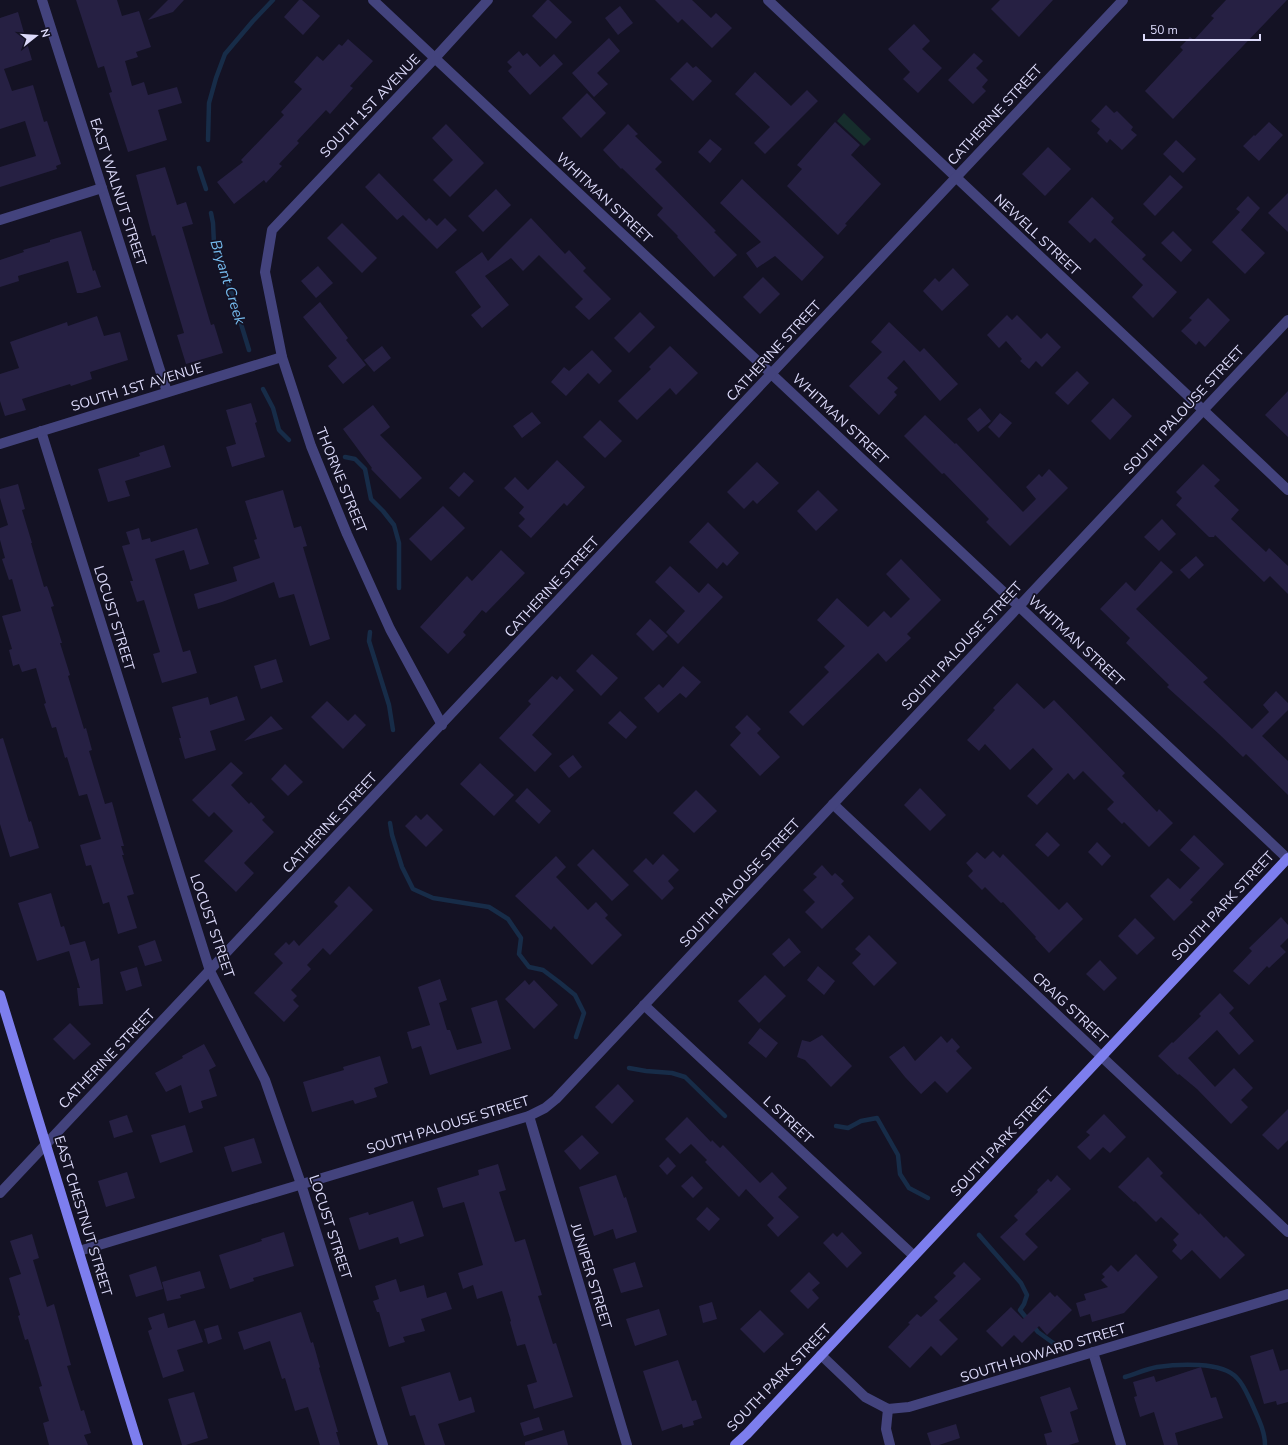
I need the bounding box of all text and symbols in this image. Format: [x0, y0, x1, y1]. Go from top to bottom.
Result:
north arrow [16, 16, 56, 56]
scale bar [1144, 16, 1260, 42]
text: 50 m [1150, 22, 1178, 38]
text: N [37, 27, 53, 39]
street label: SOUTH 1ST AVENUE [316, 50, 424, 162]
street label: CATHERINE STREET [943, 60, 1047, 170]
street label: EAST WALNUT STREET [85, 116, 151, 269]
street label: WHITMAN STREET [552, 148, 657, 248]
street label: NEWELL STREET [990, 190, 1085, 280]
water label: Bryant Creek [206, 237, 251, 327]
street label: CATHERINE STREET [722, 296, 826, 406]
street label: SOUTH PALOUSE STREET [1119, 341, 1249, 478]
street label: SOUTH 1ST AVENUE [69, 358, 205, 416]
street label: WHITMAN STREET [788, 369, 893, 469]
street label: THORNE STREET [311, 424, 371, 536]
street label: CATHERINE STREET [500, 532, 604, 642]
street label: LOCUST STREET [89, 563, 139, 673]
street label: SOUTH PALOUSE STREET [897, 577, 1027, 714]
street label: WHITMAN STREET [1024, 591, 1129, 691]
street label: CATHERINE STREET [278, 768, 382, 878]
street label: SOUTH PALOUSE STREET [675, 814, 805, 951]
street label: SOUTH PARK STREET [1167, 847, 1279, 965]
street label: LOCUST STREET [185, 872, 239, 981]
street label: CRAIG STREET [1028, 968, 1112, 1048]
street label: CATHERINE STREET [55, 1005, 160, 1113]
street label: SOUTH PARK STREET [946, 1083, 1058, 1201]
street label: SOUTH PALOUSE STREET [364, 1091, 532, 1159]
street label: L STREET [759, 1092, 818, 1148]
street label: EAST CHESTNUT STREET [50, 1133, 117, 1299]
street label: LOCUST STREET [304, 1172, 356, 1282]
street label: JUNIPER STREET [566, 1220, 616, 1332]
street label: SOUTH HOWARD STREET [958, 1319, 1129, 1387]
street label: SOUTH PARK STREET [723, 1320, 836, 1436]

